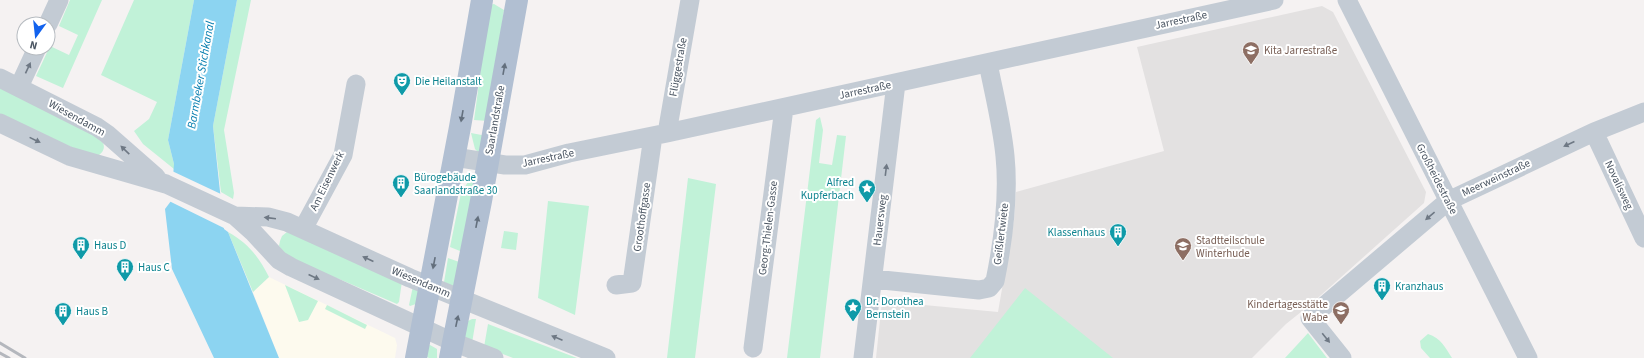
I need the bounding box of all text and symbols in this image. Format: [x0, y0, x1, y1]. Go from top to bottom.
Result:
street label: Jarrestraße [1154, 7, 1209, 33]
north arrow [16, 16, 56, 56]
water label: Barmbeker Stichkanal [183, 20, 219, 130]
street label: Flüggestraße [665, 36, 691, 98]
text: N [28, 37, 39, 53]
school or university icon: Kita Jarrestraße [1241, 40, 1261, 65]
place label: Kita Jarrestraße [1264, 43, 1338, 58]
one-way arrow [25, 62, 31, 73]
one-way arrow [502, 63, 508, 75]
theatre icon: Die Heilanstalt [392, 71, 412, 96]
place label: Die Heilanstalt [415, 74, 482, 89]
street label: Jarrestraße [838, 77, 893, 103]
street label: Saarlandstraße [482, 84, 509, 156]
street label: Wiesendamm [46, 96, 108, 140]
one-way arrow [459, 110, 465, 122]
one-way arrow [29, 137, 41, 143]
street label: Großheidestraße [1413, 141, 1462, 217]
one-way arrow [1564, 141, 1575, 147]
one-way arrow [120, 145, 130, 155]
street label: Jarrestraße [521, 145, 576, 171]
street label: Am Eisenwerk [306, 148, 348, 213]
street label: Meerweinstraße [1459, 155, 1533, 200]
street label: Novalisweg [1601, 158, 1637, 212]
one-way arrow [883, 164, 889, 176]
place label: Bürogebäude Saarlandstraße 30 [414, 170, 497, 198]
building icon: Bürogebäude Saarlandstraße 30 [391, 173, 411, 198]
place label: Alfred Kupferbach [801, 175, 854, 203]
place icon: Alfred Kupferbach [857, 178, 877, 203]
street label: Georg-Thielen-Gasse [755, 179, 781, 276]
street label: Groothoffgasse [630, 181, 654, 253]
street label: Hauersweg [869, 193, 891, 246]
street label: Geißlertwiete [990, 202, 1012, 266]
one-way arrow [1425, 212, 1435, 221]
one-way arrow [264, 215, 276, 221]
one-way arrow [474, 216, 480, 228]
building icon: Klassenhaus [1108, 222, 1128, 247]
place label: Klassenhaus [1047, 225, 1105, 240]
place label: Stadtteilschule Winterhude [1196, 233, 1265, 261]
building icon: Haus D [71, 235, 91, 260]
school or university icon: Stadtteilschule Winterhude [1173, 236, 1193, 261]
place label: Haus D [94, 238, 127, 253]
one-way arrow [362, 256, 374, 262]
one-way arrow [431, 256, 437, 269]
building icon: Haus C [115, 257, 135, 282]
place label: Haus C [138, 260, 170, 275]
street label: Wiesendamm [389, 263, 453, 301]
one-way arrow [308, 274, 320, 280]
building icon: Kranzhaus [1372, 276, 1392, 301]
place label: Kranzhaus [1395, 279, 1444, 294]
place label: Dr. Dorothea Bernstein [866, 294, 924, 322]
place icon: Dr. Dorothea Bernstein [843, 297, 863, 322]
place label: Kindertagesstätte Wabe [1247, 297, 1329, 325]
school or university icon: Kindertagesstätte Wabe [1331, 300, 1351, 325]
building icon: Haus B [53, 301, 73, 326]
place label: Haus B [76, 304, 109, 319]
one-way arrow [455, 315, 461, 327]
one-way arrow [1321, 333, 1330, 344]
one-way arrow [551, 335, 563, 341]

